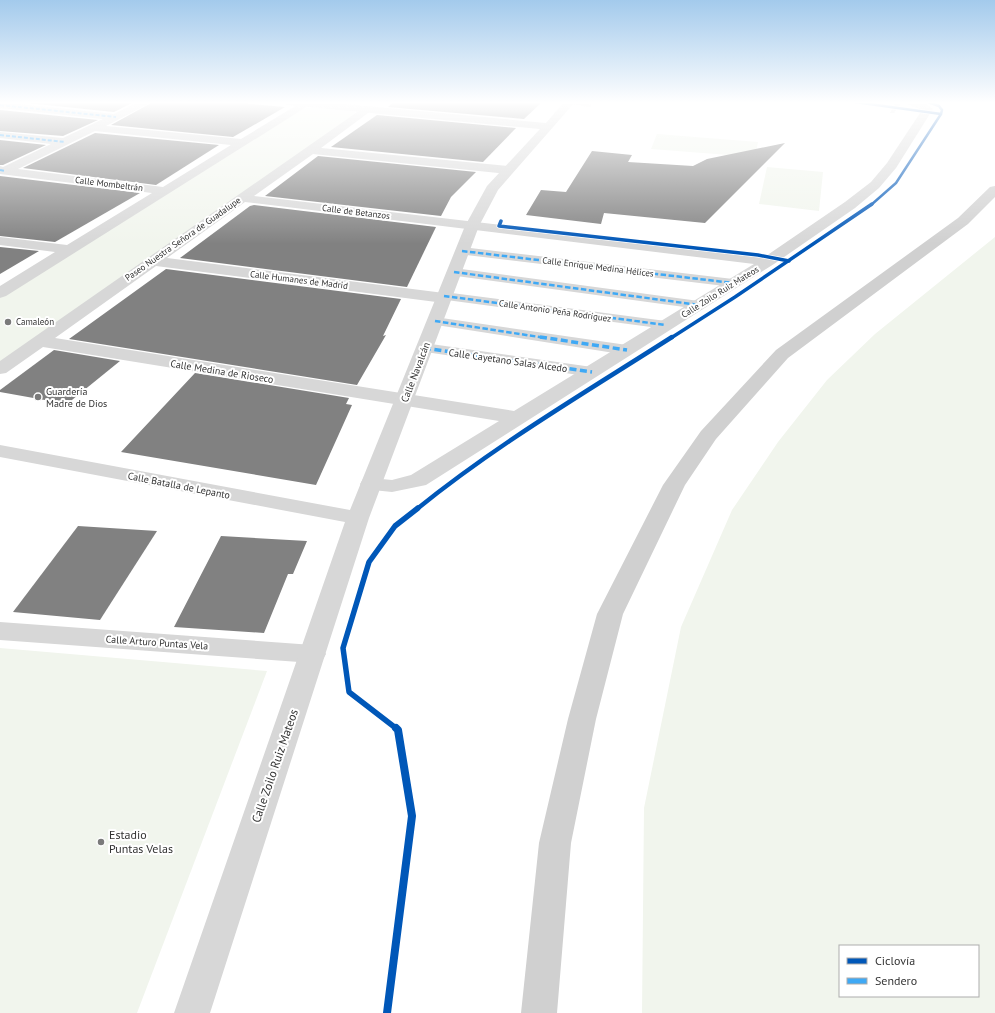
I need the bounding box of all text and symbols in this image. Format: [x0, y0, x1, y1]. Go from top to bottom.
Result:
street label: Calle Mombeltrán [74, 174, 144, 193]
street label: Paseo Nuestra Señora de Guadalupe [123, 194, 243, 283]
street label: Calle de Betanzos [322, 202, 391, 221]
street label: Calle Enrique Medina Hélices [542, 254, 655, 279]
street label: Calle Zoilo Ruiz Mateos [679, 263, 761, 320]
street label: Calle Humanes de Madrid [249, 268, 349, 291]
street label: Calle Antonio Peña Rodríguez [498, 297, 612, 324]
place label: Camaleón [16, 316, 54, 327]
marker: Camaleón [3, 317, 13, 327]
street label: Calle Navalcán [398, 340, 433, 404]
street label: Calle Cayetano Salas Alcedo [448, 346, 568, 375]
street label: Calle Medina de Rioseco [169, 357, 274, 386]
place label: Guardería Madre de Dios [46, 385, 107, 410]
marker: Guardería Madre de Dios [33, 392, 43, 402]
street label: Calle Batalla de Lepanto [127, 469, 231, 502]
street label: Calle Arturo Puntas Vela [105, 632, 209, 653]
street label: Calle Zoilo Ruiz Mateos [248, 707, 301, 825]
place label: Estadio Puntas Velas [109, 827, 173, 856]
marker: Estadio Puntas Velas [96, 837, 106, 847]
legend [839, 945, 979, 997]
text: Ciclovía [875, 953, 915, 968]
text: Sendero [875, 973, 917, 988]

